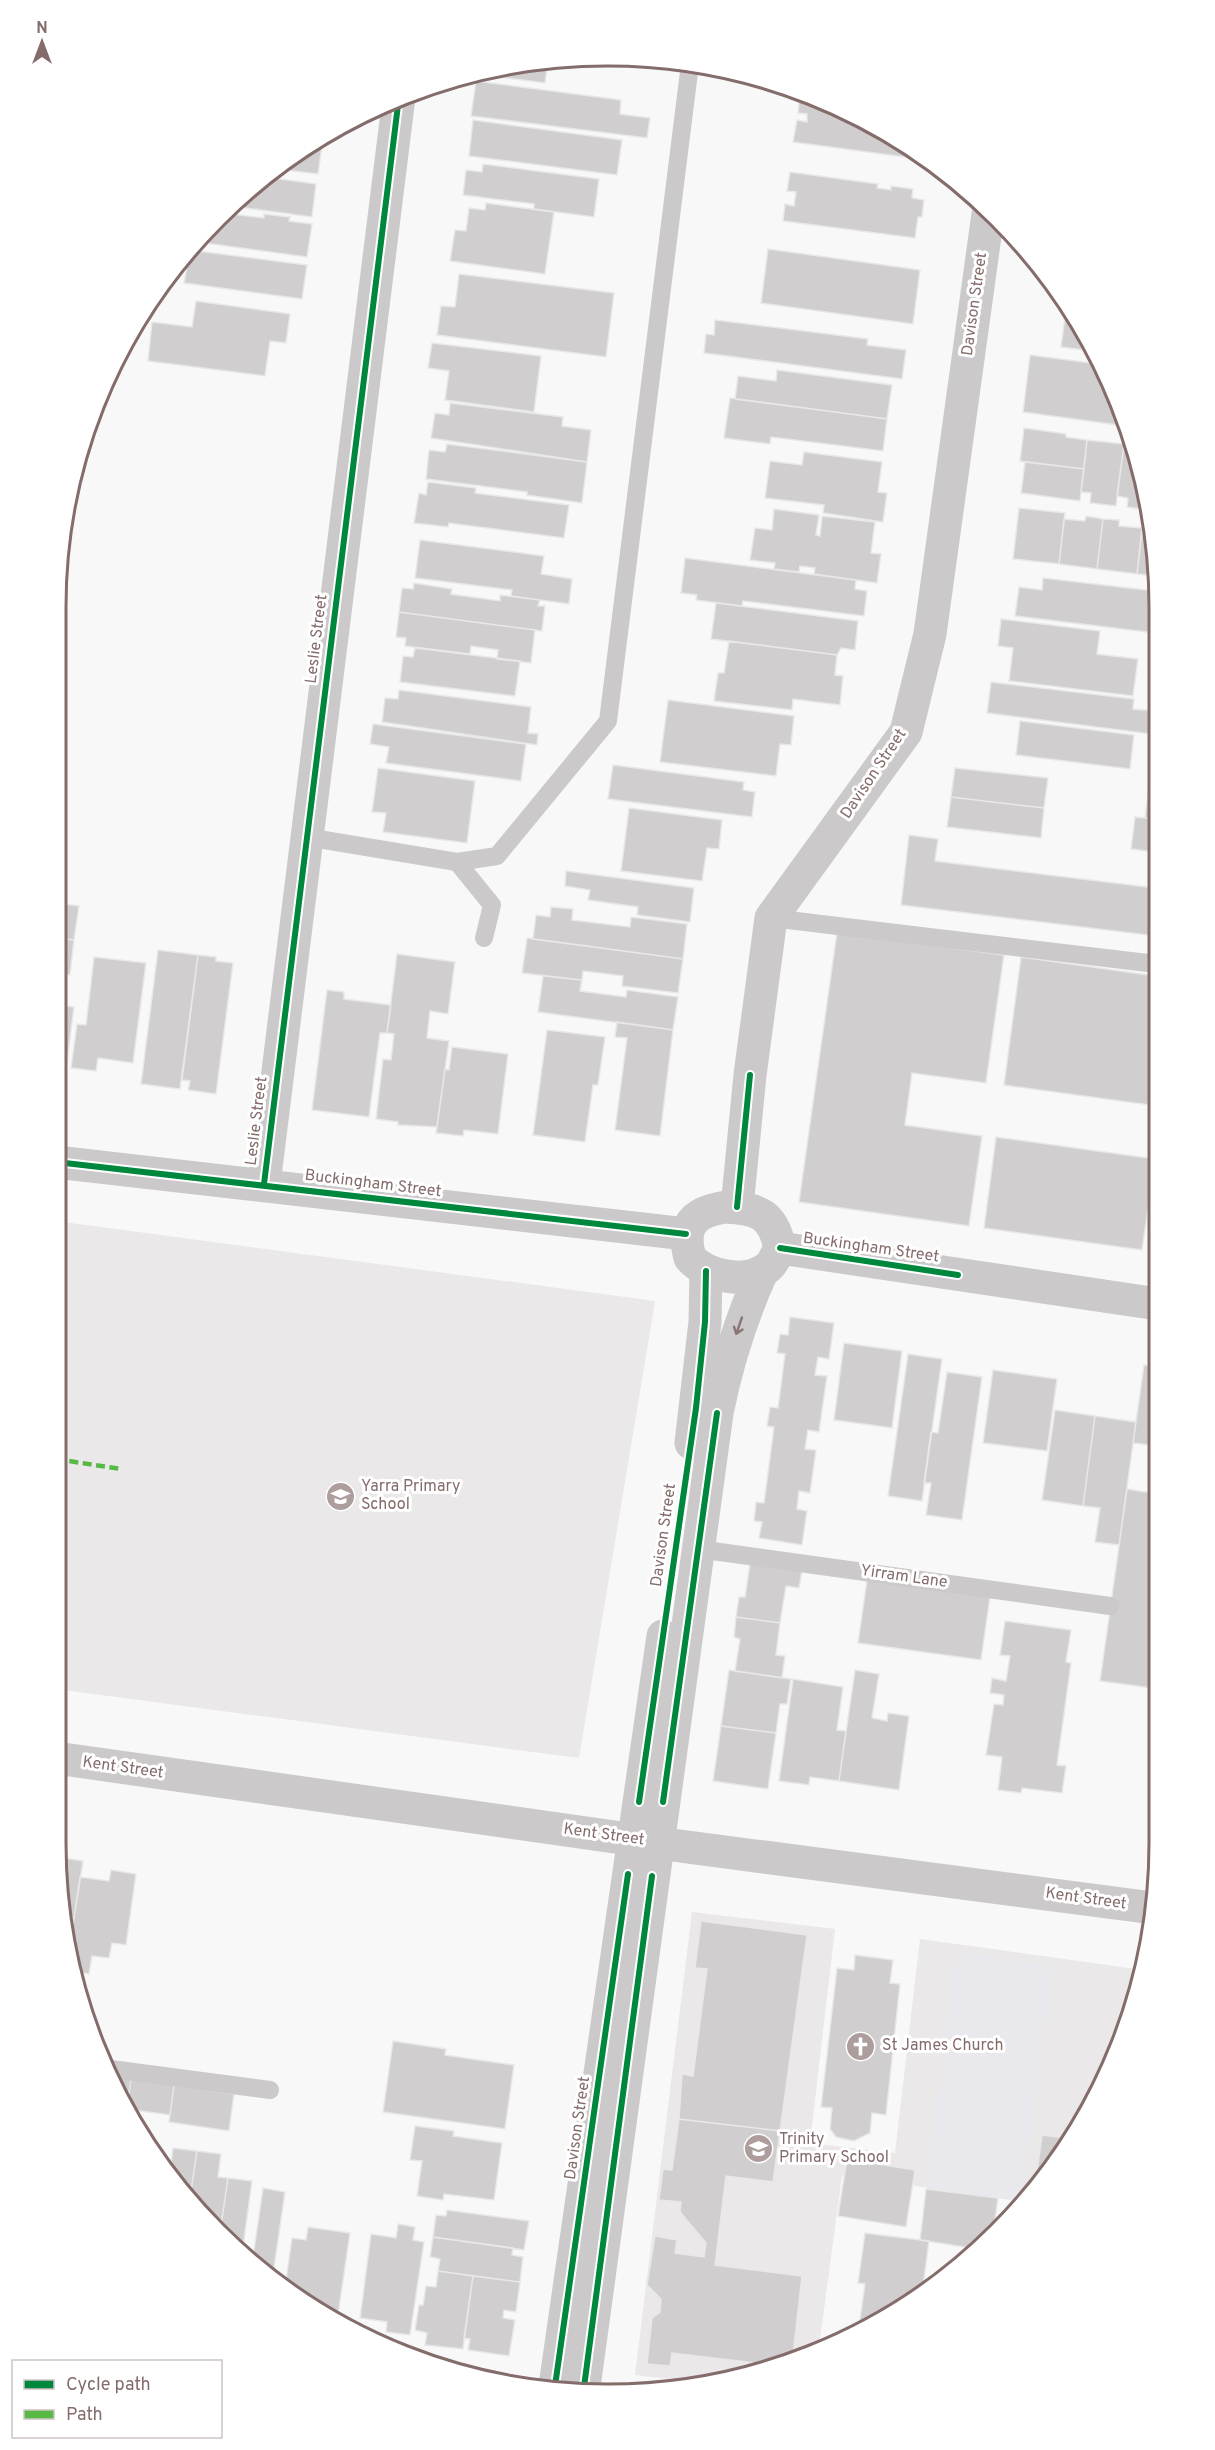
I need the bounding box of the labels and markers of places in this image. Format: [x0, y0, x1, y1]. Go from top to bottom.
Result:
place label: Yarra Primary School [361, 1477, 460, 1515]
school or university icon: Yarra Primary School [324, 1480, 356, 1512]
church icon: St James Church [845, 2030, 877, 2062]
place label: St James Church [882, 2036, 1003, 2056]
place label: Trinity Primary School [779, 2130, 889, 2168]
school or university icon: Trinity Primary School [742, 2133, 774, 2165]

